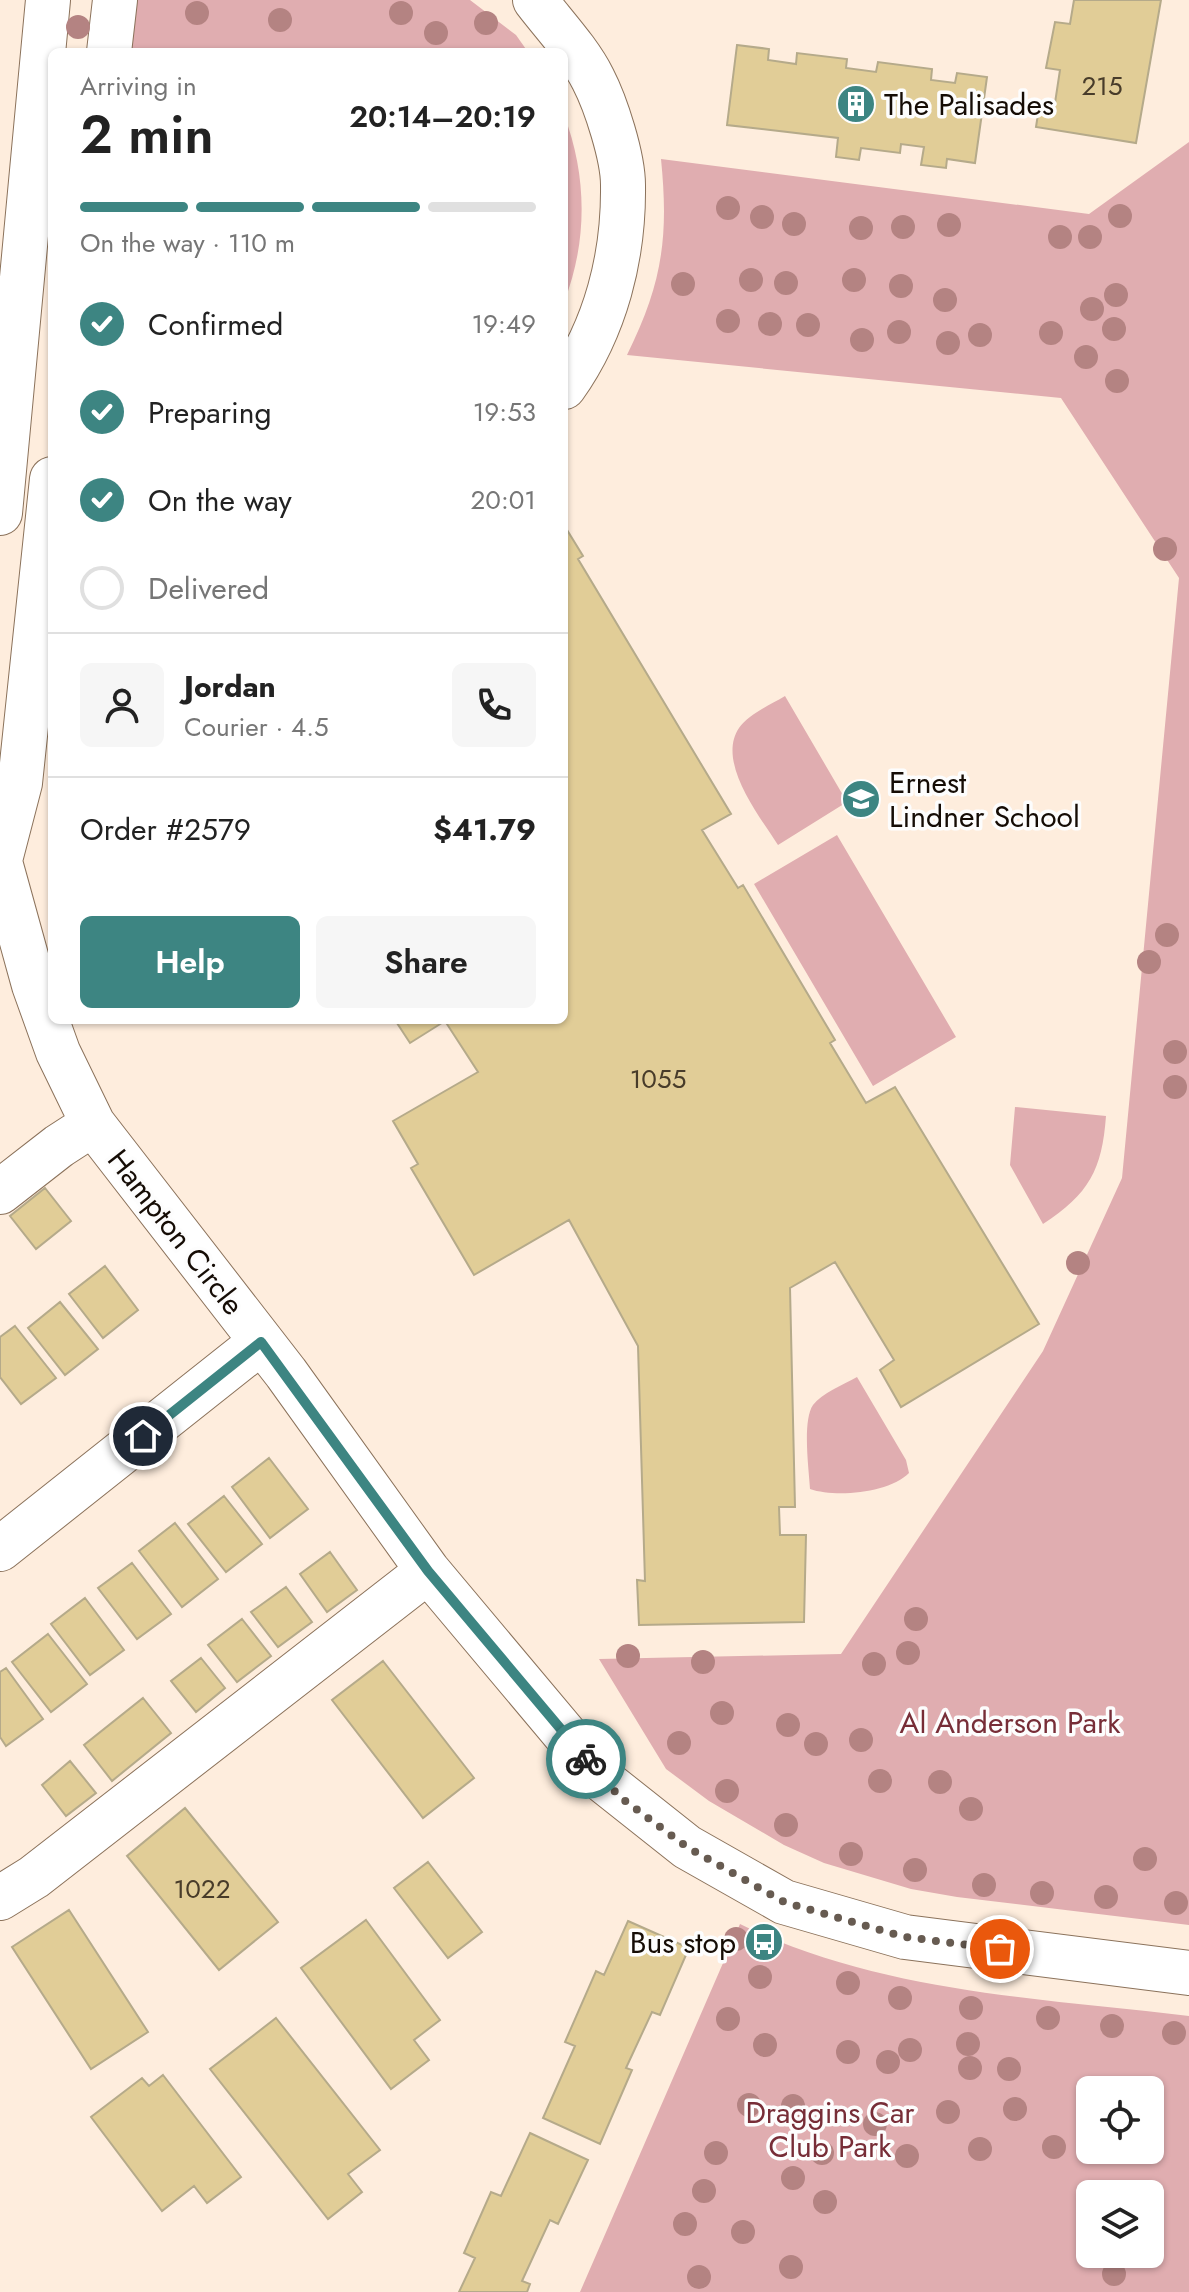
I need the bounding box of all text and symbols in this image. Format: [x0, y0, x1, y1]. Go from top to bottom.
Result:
text: Arriving in [80, 67, 197, 105]
house number: 215 [1081, 67, 1123, 105]
building icon: The Palisades [835, 83, 877, 125]
place label: The Palisades [884, 83, 1054, 126]
text: 20:14–20:19 [349, 95, 536, 138]
text: 2 min [80, 97, 213, 173]
text: On the way · 110 m [80, 224, 295, 262]
icon: check [80, 302, 124, 346]
text: Confirmed [148, 303, 283, 346]
text: 19:49 [471, 305, 536, 343]
icon: check [80, 390, 124, 434]
text: Preparing [148, 391, 272, 434]
text: 19:53 [473, 393, 536, 431]
icon: check [80, 478, 124, 522]
text: On the way [148, 479, 292, 522]
text: 20:01 [471, 481, 536, 519]
text: Delivered [148, 567, 269, 610]
button: person [80, 663, 164, 747]
button: phone [452, 663, 536, 747]
text: Jordan [184, 665, 276, 708]
text: Courier · 4.5 [184, 708, 329, 746]
place label: Ernest Lindner School [889, 761, 1080, 838]
school or university icon: Ernest Lindner School [840, 778, 882, 820]
text: Order #2579 [80, 808, 251, 851]
text: $41.79 [433, 808, 536, 851]
button: Help [80, 916, 300, 1008]
button: Share [316, 916, 536, 1008]
house number: 1055 [630, 1060, 686, 1098]
street label: Hampton Circle [98, 1140, 254, 1324]
pin [109, 1402, 177, 1470]
icon: home [121, 1414, 165, 1458]
park label: Al Anderson Park [900, 1701, 1121, 1744]
courier [546, 1719, 626, 1799]
icon: bike [564, 1737, 608, 1781]
house number: 1022 [174, 1870, 230, 1908]
pin [966, 1915, 1034, 1983]
place label: Bus stop [630, 1921, 736, 1964]
bus stop icon: Bus stop [743, 1921, 785, 1963]
icon: bag [978, 1927, 1022, 1971]
map controls [1076, 2076, 1164, 2268]
button: locate [1076, 2076, 1164, 2164]
park label: Draggins Car Club Park [745, 2091, 915, 2168]
button: layers [1076, 2180, 1164, 2268]

